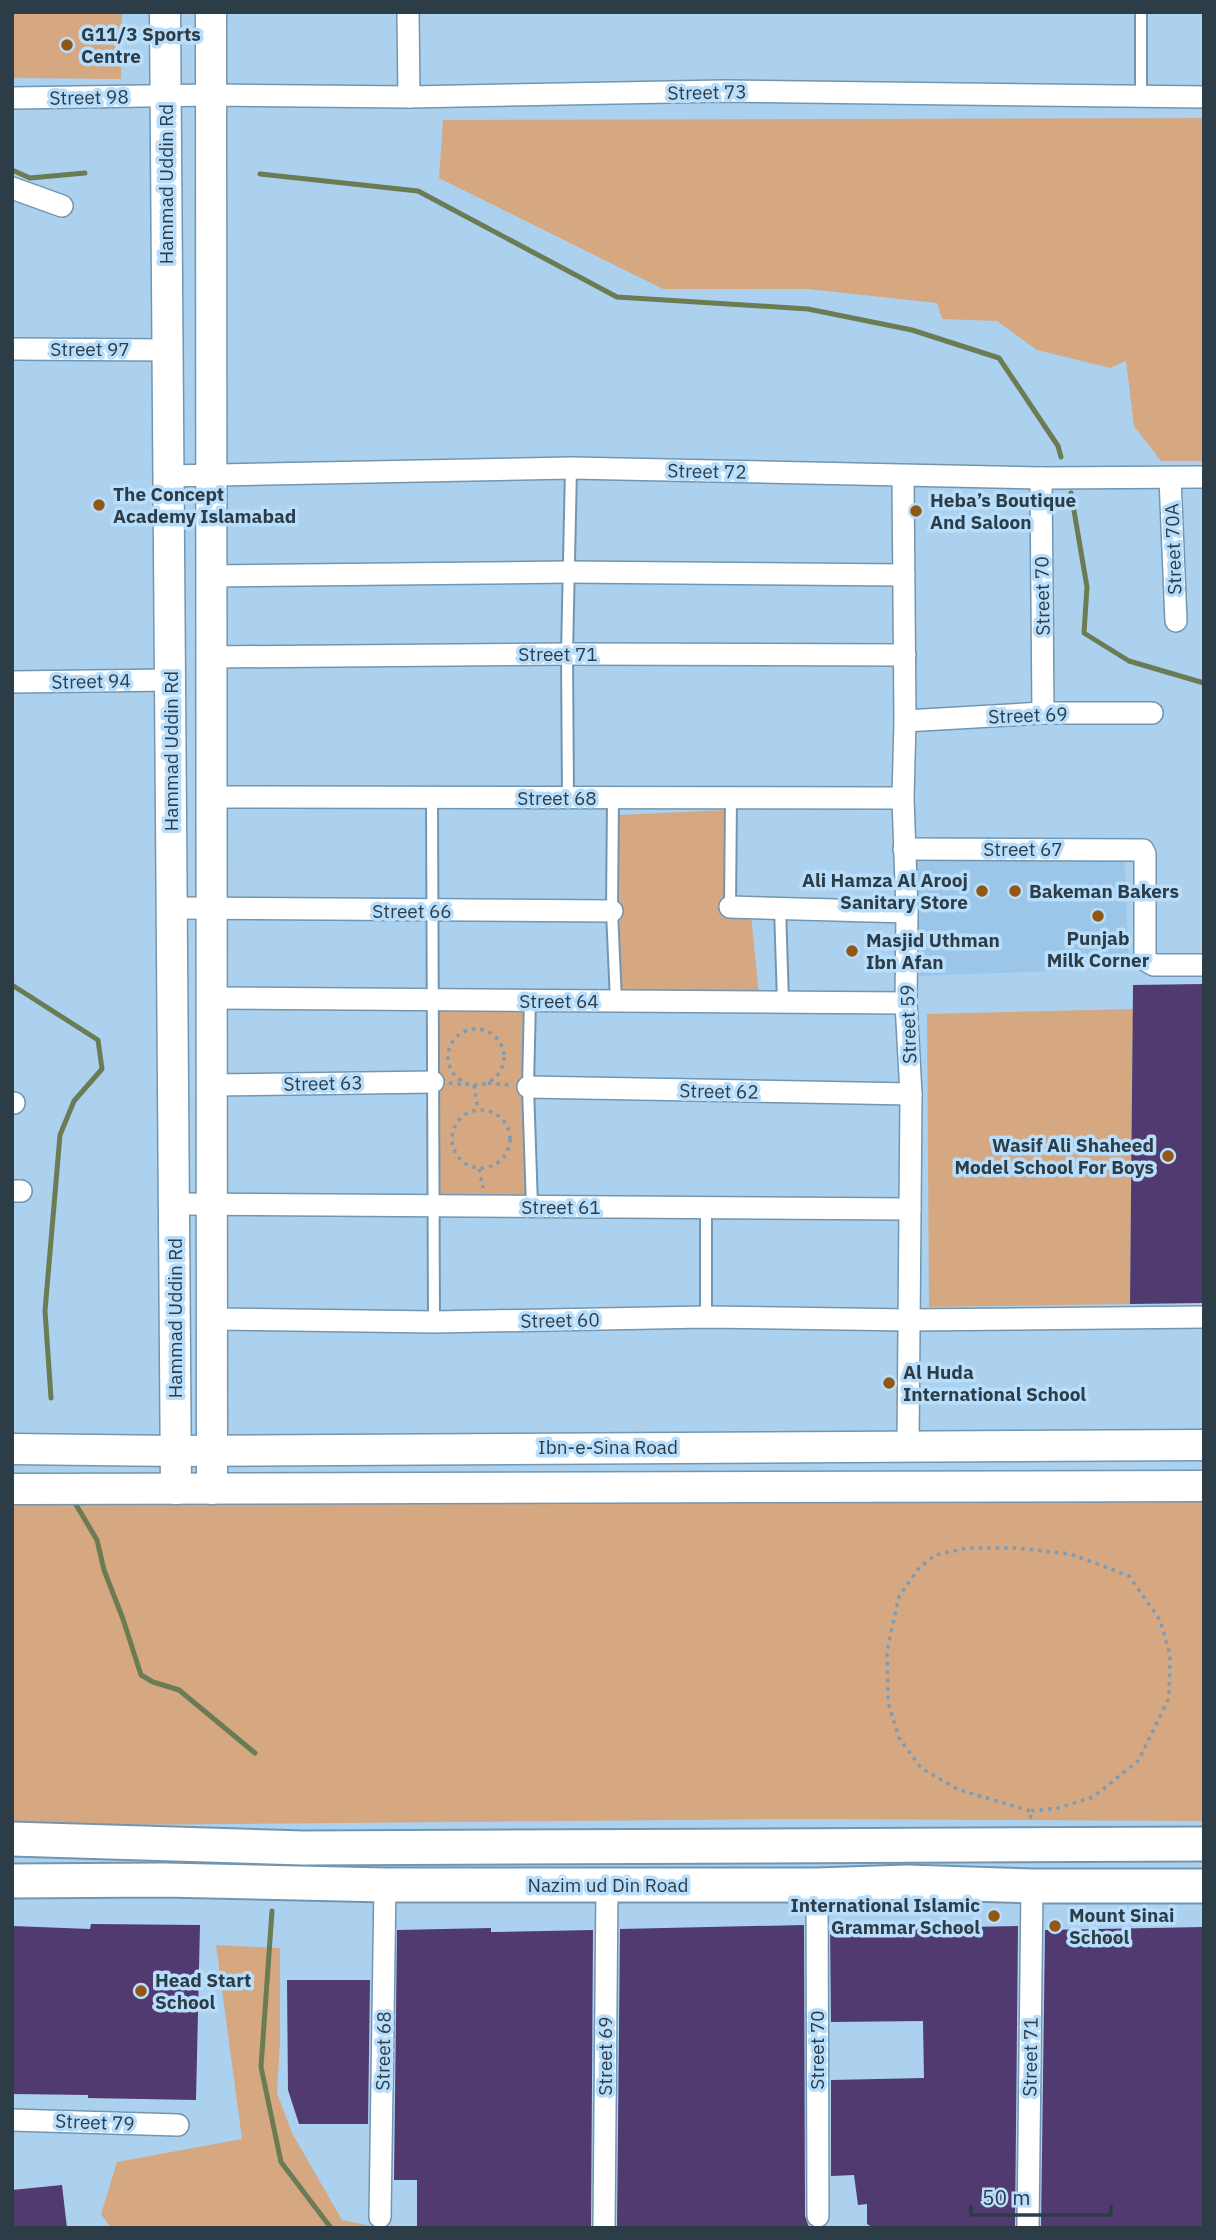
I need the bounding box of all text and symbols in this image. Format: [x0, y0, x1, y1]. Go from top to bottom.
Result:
place label: G11/3 Sports Centre [81, 22, 201, 68]
marker: G11/3 Sports Centre [59, 37, 75, 53]
street label: Street 73 [667, 79, 747, 105]
street label: Street 98 [49, 84, 129, 110]
street label: Hammad Uddin Rd [154, 104, 178, 264]
street label: Street 97 [50, 337, 130, 361]
street label: Street 72 [667, 458, 747, 484]
place label: The Concept Academy Islamabad [113, 482, 296, 528]
place label: Heba’s Boutique And Saloon [930, 488, 1076, 534]
marker: The Concept Academy Islamabad [91, 497, 107, 513]
marker: Heba’s Boutique And Saloon [908, 503, 924, 519]
street label: Street 70A [1159, 503, 1187, 595]
street label: Street 70 [1029, 556, 1055, 636]
street label: Street 71 [518, 642, 598, 666]
street label: Street 94 [51, 668, 131, 694]
street label: Hammad Uddin Rd [159, 671, 183, 831]
street label: Street 69 [988, 702, 1068, 728]
street label: Street 68 [517, 786, 597, 810]
street label: Street 67 [983, 837, 1063, 861]
place label: Ali Hamza Al Arooj Sanitary Store [802, 868, 968, 914]
place label: Bakeman Bakers [1029, 879, 1179, 903]
marker: Ali Hamza Al Arooj Sanitary Store [974, 883, 990, 899]
marker: Bakeman Bakers [1007, 883, 1023, 899]
street label: Street 66 [372, 899, 452, 923]
marker: Punjab Milk Corner [1090, 908, 1106, 924]
place label: Punjab Milk Corner [1047, 926, 1150, 972]
place label: Masjid Uthman Ibn Afan [866, 928, 1000, 974]
marker: Masjid Uthman Ibn Afan [844, 943, 860, 959]
street label: Street 59 [895, 984, 921, 1064]
street label: Street 64 [519, 989, 599, 1013]
street label: Street 63 [283, 1070, 363, 1096]
street label: Street 62 [679, 1078, 759, 1104]
place label: Wasif Ali Shaheed Model School For Boys [954, 1133, 1154, 1179]
marker: Wasif Ali Shaheed Model School For Boys [1160, 1148, 1176, 1164]
street label: Street 61 [521, 1195, 601, 1219]
street label: Hammad Uddin Rd [163, 1238, 187, 1398]
street label: Street 60 [520, 1307, 600, 1333]
place label: Al Huda International School [903, 1360, 1086, 1406]
marker: Al Huda International School [881, 1375, 897, 1391]
street label: Ibn-e-Sina Road [538, 1435, 678, 1459]
street label: Nazim ud Din Road [528, 1873, 688, 1897]
place label: International Islamic Grammar School [791, 1893, 980, 1939]
place label: Mount Sinai School [1069, 1903, 1175, 1949]
marker: International Islamic Grammar School [986, 1908, 1002, 1924]
marker: Mount Sinai School [1047, 1918, 1063, 1934]
place label: Head Start School [155, 1968, 251, 2014]
marker: Head Start School [133, 1983, 149, 1999]
street label: Street 70 [805, 2010, 829, 2090]
street label: Street 68 [370, 2011, 396, 2091]
street label: Street 69 [593, 2016, 617, 2096]
street label: Street 71 [1017, 2017, 1043, 2097]
street label: Street 79 [55, 2109, 135, 2135]
scale bar [971, 2174, 1111, 2218]
text: 50 m [982, 2183, 1031, 2211]

